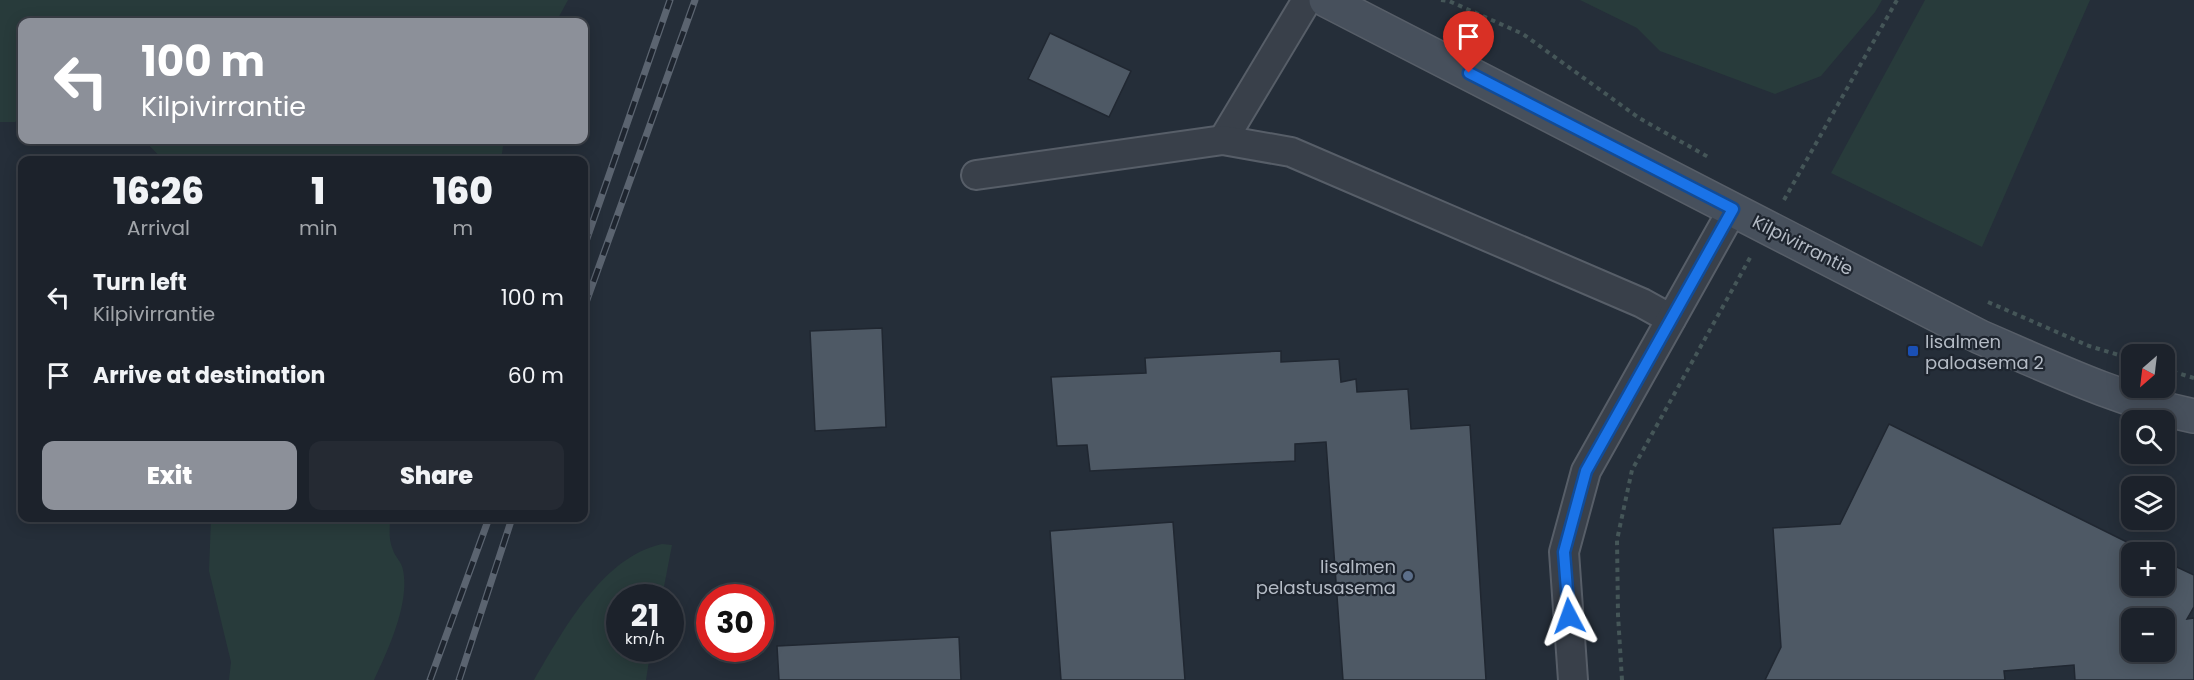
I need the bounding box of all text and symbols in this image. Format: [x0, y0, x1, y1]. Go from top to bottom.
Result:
pin [1443, 11, 1494, 73]
icon: arrive [1452, 20, 1485, 53]
text: 100 m [141, 32, 265, 91]
icon: left [42, 42, 120, 120]
text: Kilpivirrantie [141, 88, 306, 125]
text: 16:26 [113, 166, 204, 217]
text: 1 [311, 166, 325, 217]
text: 160 [432, 166, 493, 217]
street label: Kilpivirrantie [1748, 209, 1858, 281]
text: Arrival [127, 214, 190, 242]
text: min [299, 214, 337, 242]
text: m [452, 214, 473, 242]
text: Turn left [93, 267, 187, 298]
icon: left [42, 281, 75, 314]
text: 100 m [501, 282, 564, 313]
text: Kilpivirrantie [93, 300, 215, 328]
place label: Iisalmen paloasema 2 [1925, 329, 2044, 375]
marker: Iisalmen paloasema 2 [1906, 344, 1920, 358]
north arrow [2121, 344, 2175, 398]
map controls [2121, 344, 2175, 662]
icon: arrive [42, 359, 75, 392]
text: Arrive at destination [93, 360, 325, 391]
text: 60 m [508, 360, 564, 391]
button: search [2121, 410, 2175, 464]
button: Exit [42, 441, 297, 510]
button: Share [309, 441, 564, 510]
button: layers [2121, 476, 2175, 530]
button: + [2121, 542, 2175, 596]
place label: Iisalmen pelastusasema [1256, 554, 1396, 600]
marker: Iisalmen pelastusasema [1401, 569, 1415, 583]
speed limit sign: 30 [696, 584, 774, 662]
position arrow [1537, 584, 1601, 648]
text: 21 [631, 594, 659, 637]
button: − [2121, 608, 2175, 662]
text: km/h [625, 628, 665, 649]

